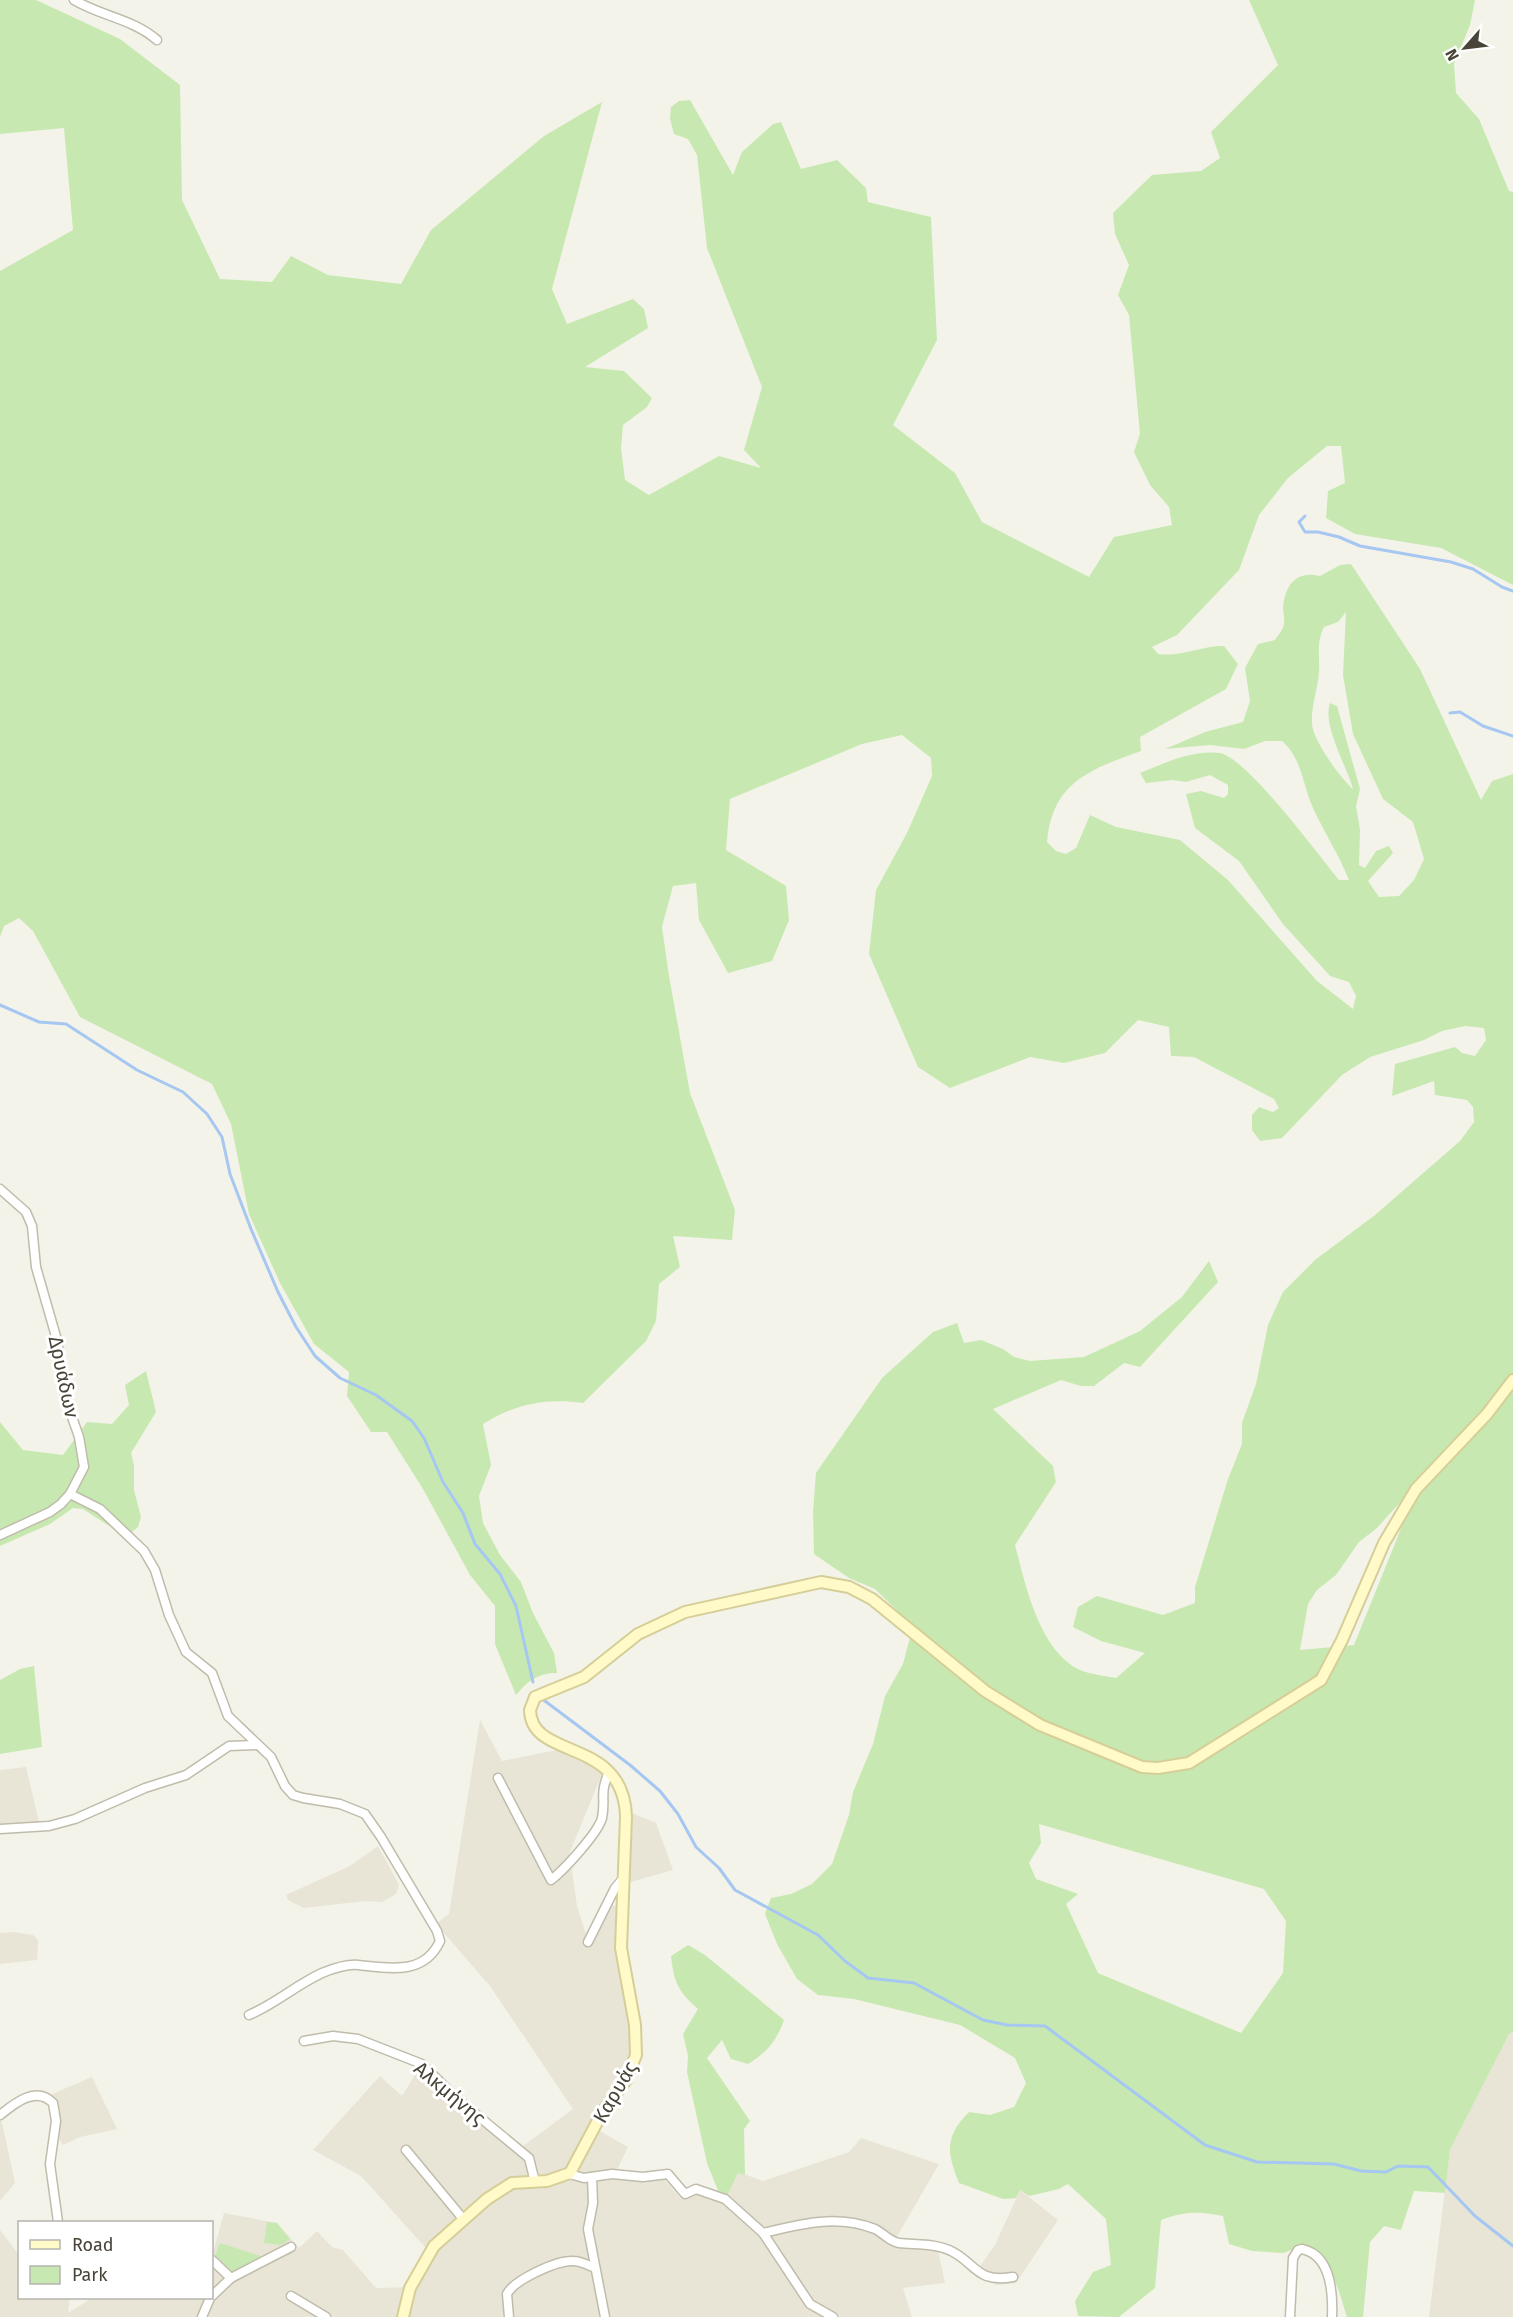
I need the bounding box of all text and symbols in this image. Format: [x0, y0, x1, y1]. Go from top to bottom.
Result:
north arrow [1435, 18, 1495, 78]
text: N [1441, 46, 1463, 64]
street label: Δρυάδων [44, 1334, 84, 1420]
street label: Αλκμήνης [409, 2056, 491, 2130]
street label: Καρυάς [588, 2057, 642, 2127]
legend [18, 2221, 213, 2299]
text: Road [72, 2234, 114, 2256]
text: Park [72, 2264, 108, 2286]

